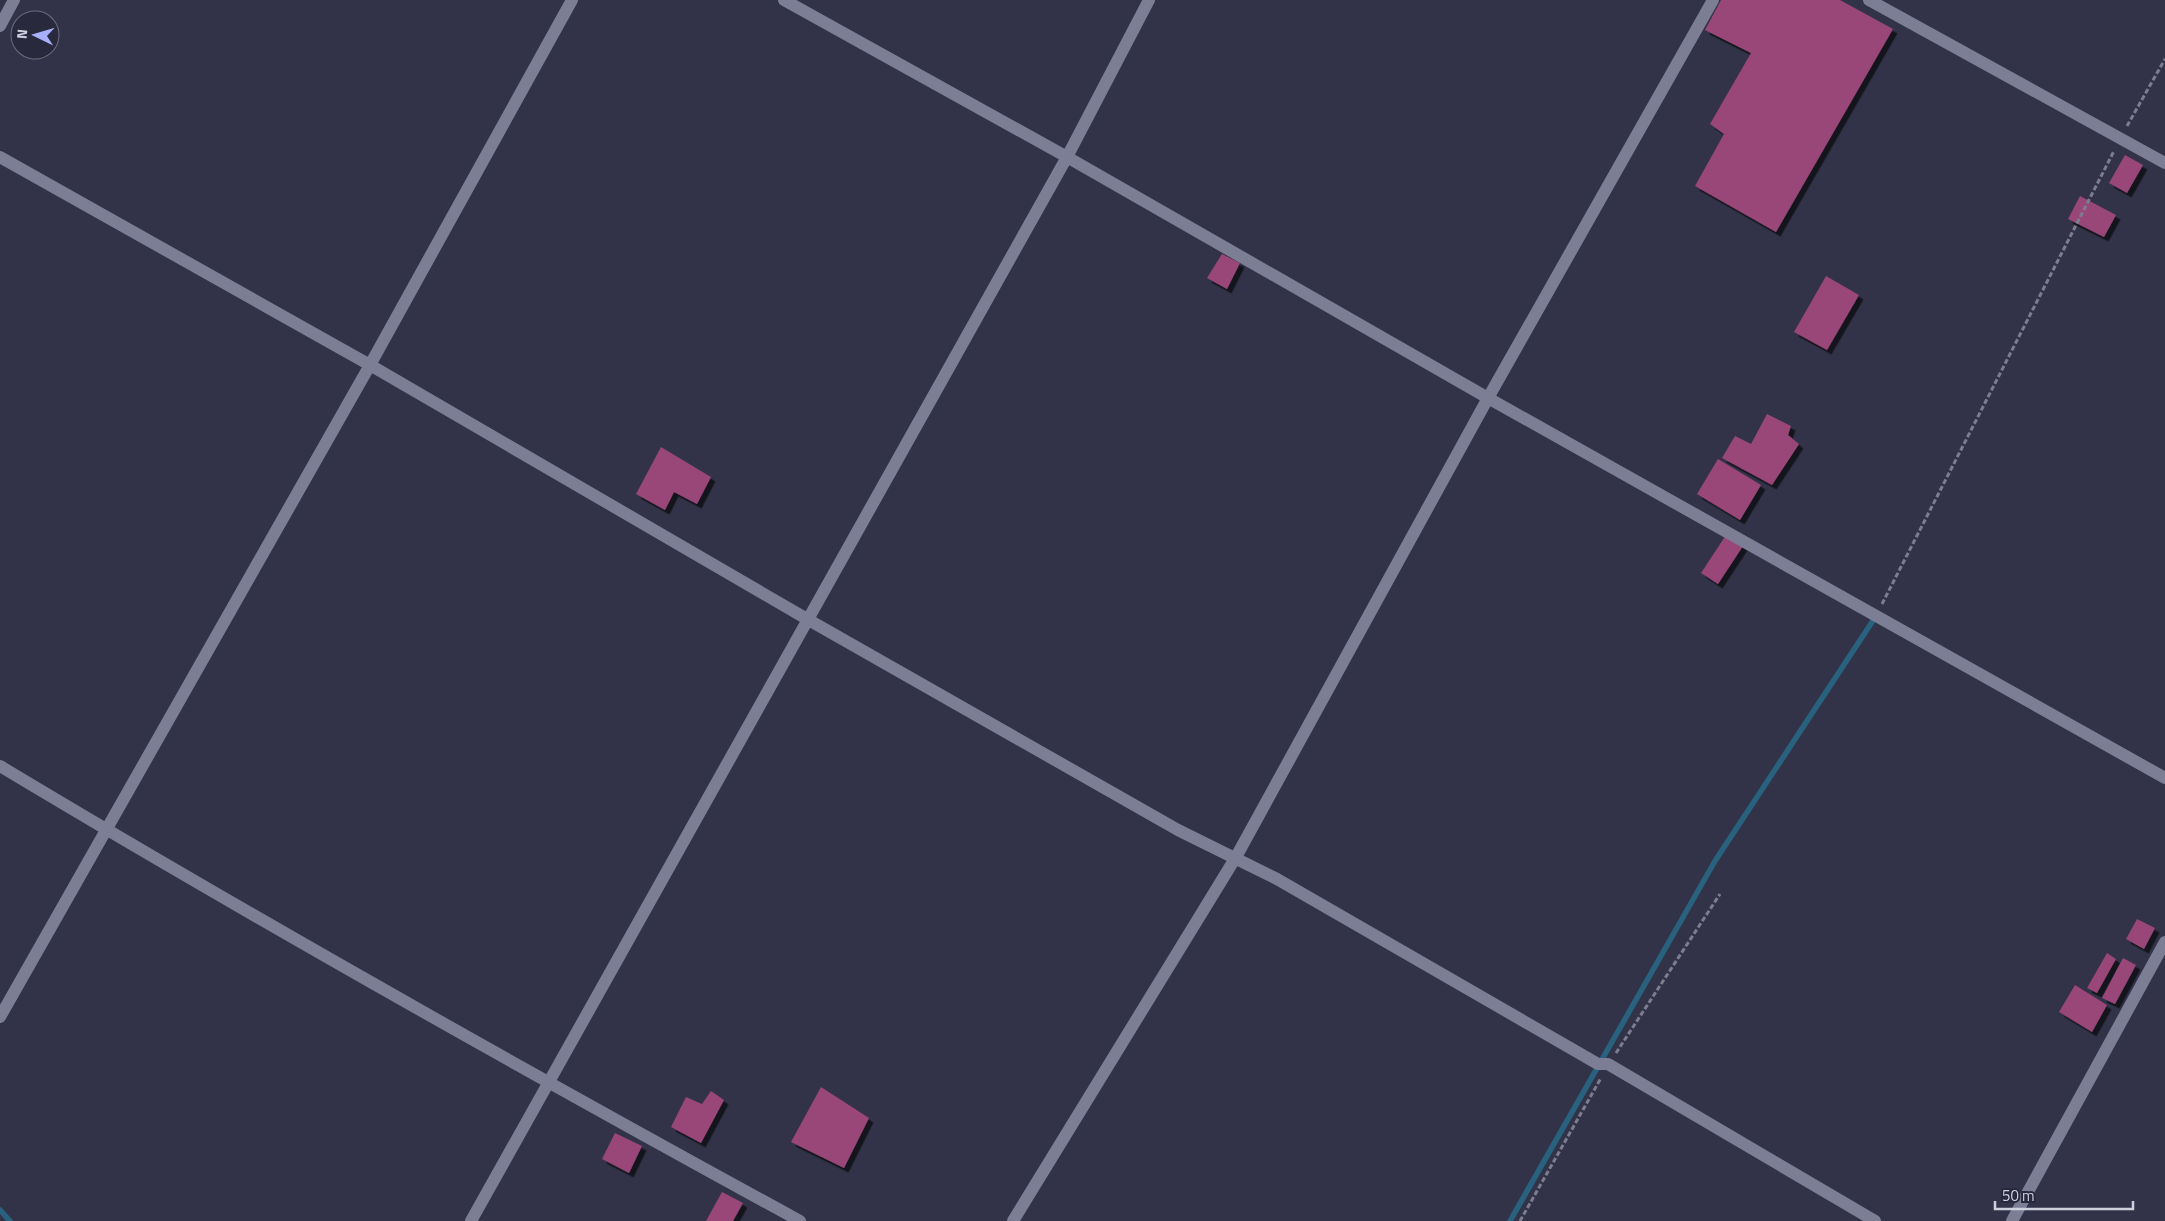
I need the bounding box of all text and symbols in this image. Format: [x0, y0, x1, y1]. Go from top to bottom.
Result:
north arrow [10, 10, 60, 60]
text: N [11, 28, 32, 40]
scale bar [1995, 1178, 2132, 1210]
text: 50 m [2002, 1184, 2035, 1207]

